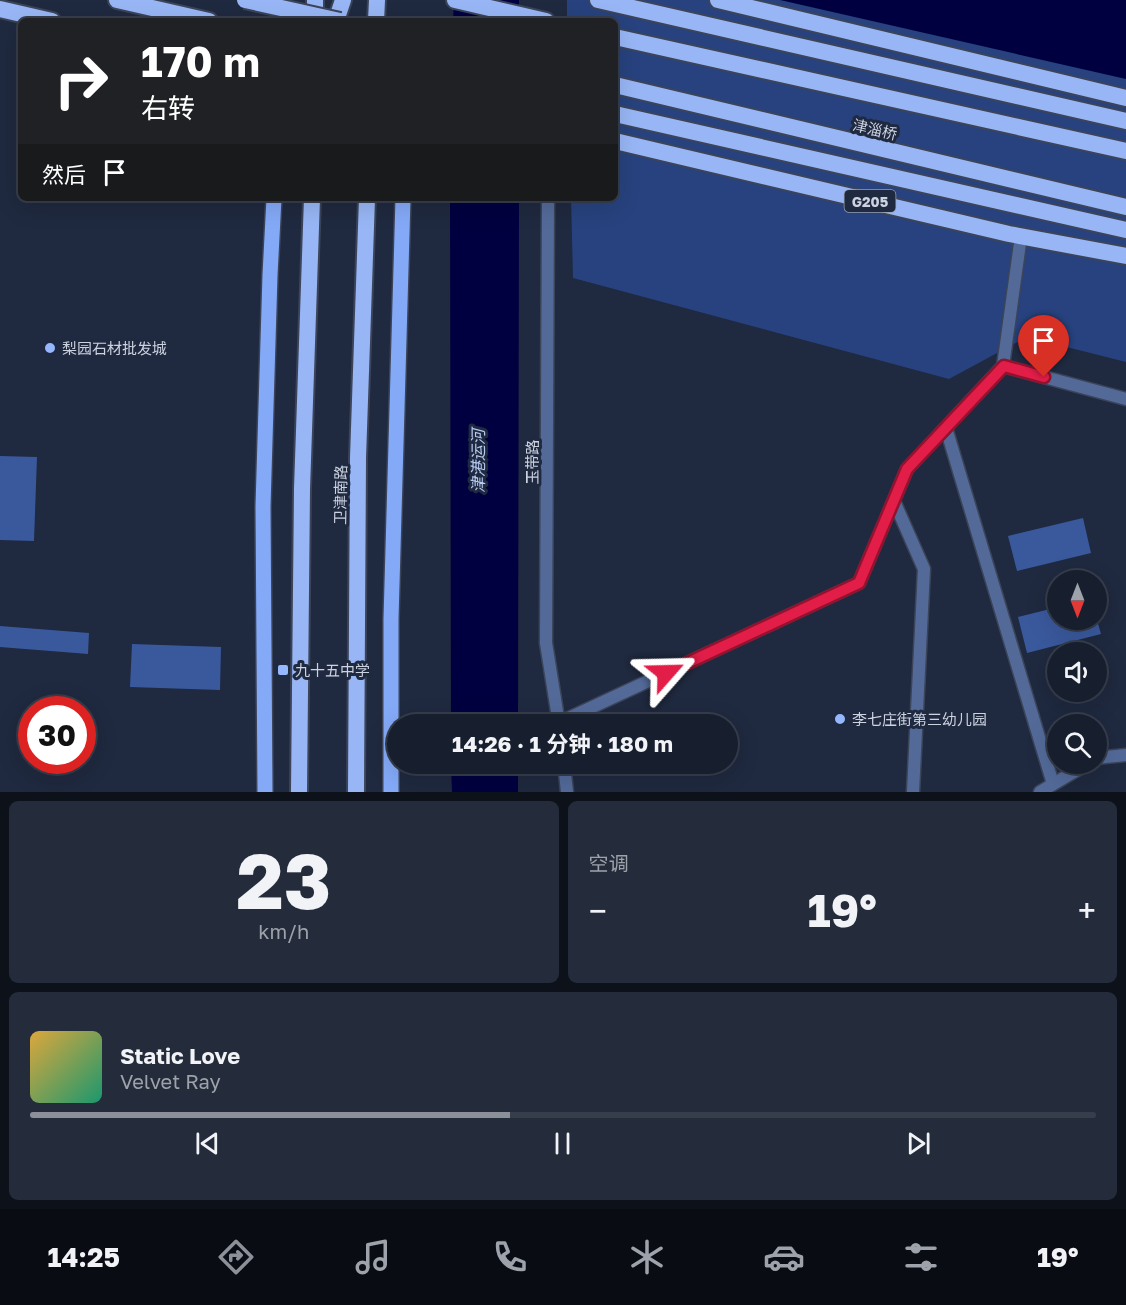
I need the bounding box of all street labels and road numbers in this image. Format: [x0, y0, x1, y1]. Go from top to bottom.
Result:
street label: 津淄桥 [851, 115, 899, 143]
road number: G205 [844, 190, 896, 212]
street label: 玉带路 [523, 439, 541, 485]
street label: 卫津南路 [330, 465, 350, 525]

